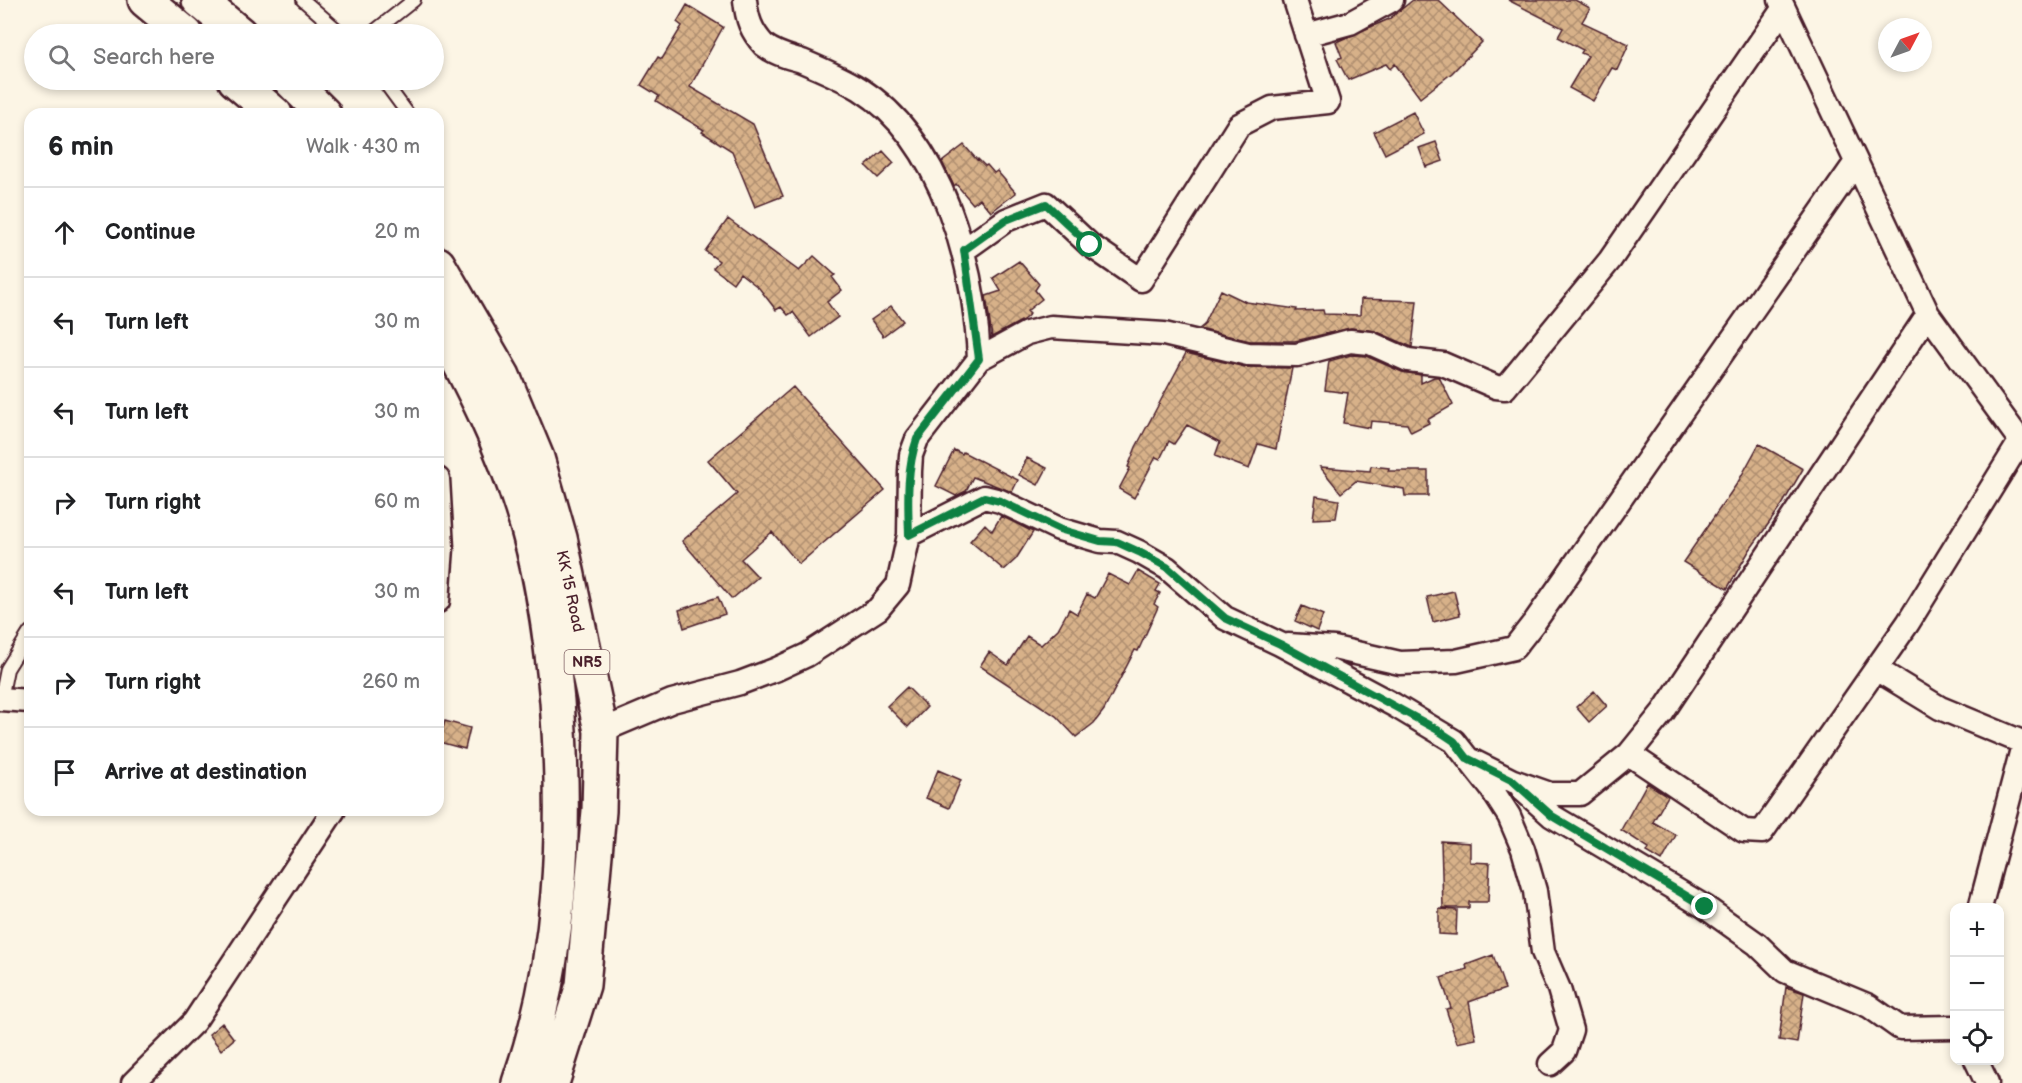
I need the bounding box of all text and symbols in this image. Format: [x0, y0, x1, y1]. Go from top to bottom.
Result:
north arrow [1878, 18, 1932, 72]
search box [24, 24, 444, 90]
icon: search [45, 41, 78, 74]
text: Search here [93, 44, 215, 71]
text: 6 min [48, 132, 114, 163]
text: Walk · 430 m [306, 135, 420, 159]
icon: ahead [48, 216, 81, 249]
text: Continue [105, 219, 195, 246]
text: 20 m [375, 220, 420, 244]
route start [1076, 231, 1102, 257]
icon: left [48, 306, 81, 339]
text: Turn left [105, 309, 189, 336]
text: 30 m [374, 310, 420, 334]
icon: left [48, 396, 81, 429]
text: Turn left [105, 399, 189, 426]
text: 30 m [374, 400, 420, 424]
icon: right [48, 486, 81, 519]
text: Turn right [105, 489, 201, 516]
text: 60 m [374, 490, 420, 514]
street label: KK 15 Road [552, 549, 587, 634]
icon: left [48, 576, 81, 609]
text: Turn left [105, 579, 189, 606]
text: 30 m [374, 580, 420, 604]
road number: NR5 [564, 650, 610, 674]
icon: right [48, 666, 81, 699]
text: Turn right [105, 669, 201, 696]
text: 260 m [362, 670, 420, 694]
icon: arrive [48, 756, 81, 789]
text: Arrive at destination [105, 759, 307, 786]
route end [1691, 893, 1717, 919]
map controls [1950, 903, 2004, 1065]
button: + [1950, 903, 2004, 957]
button: − [1950, 957, 2004, 1011]
button: locate [1950, 1011, 2004, 1065]

